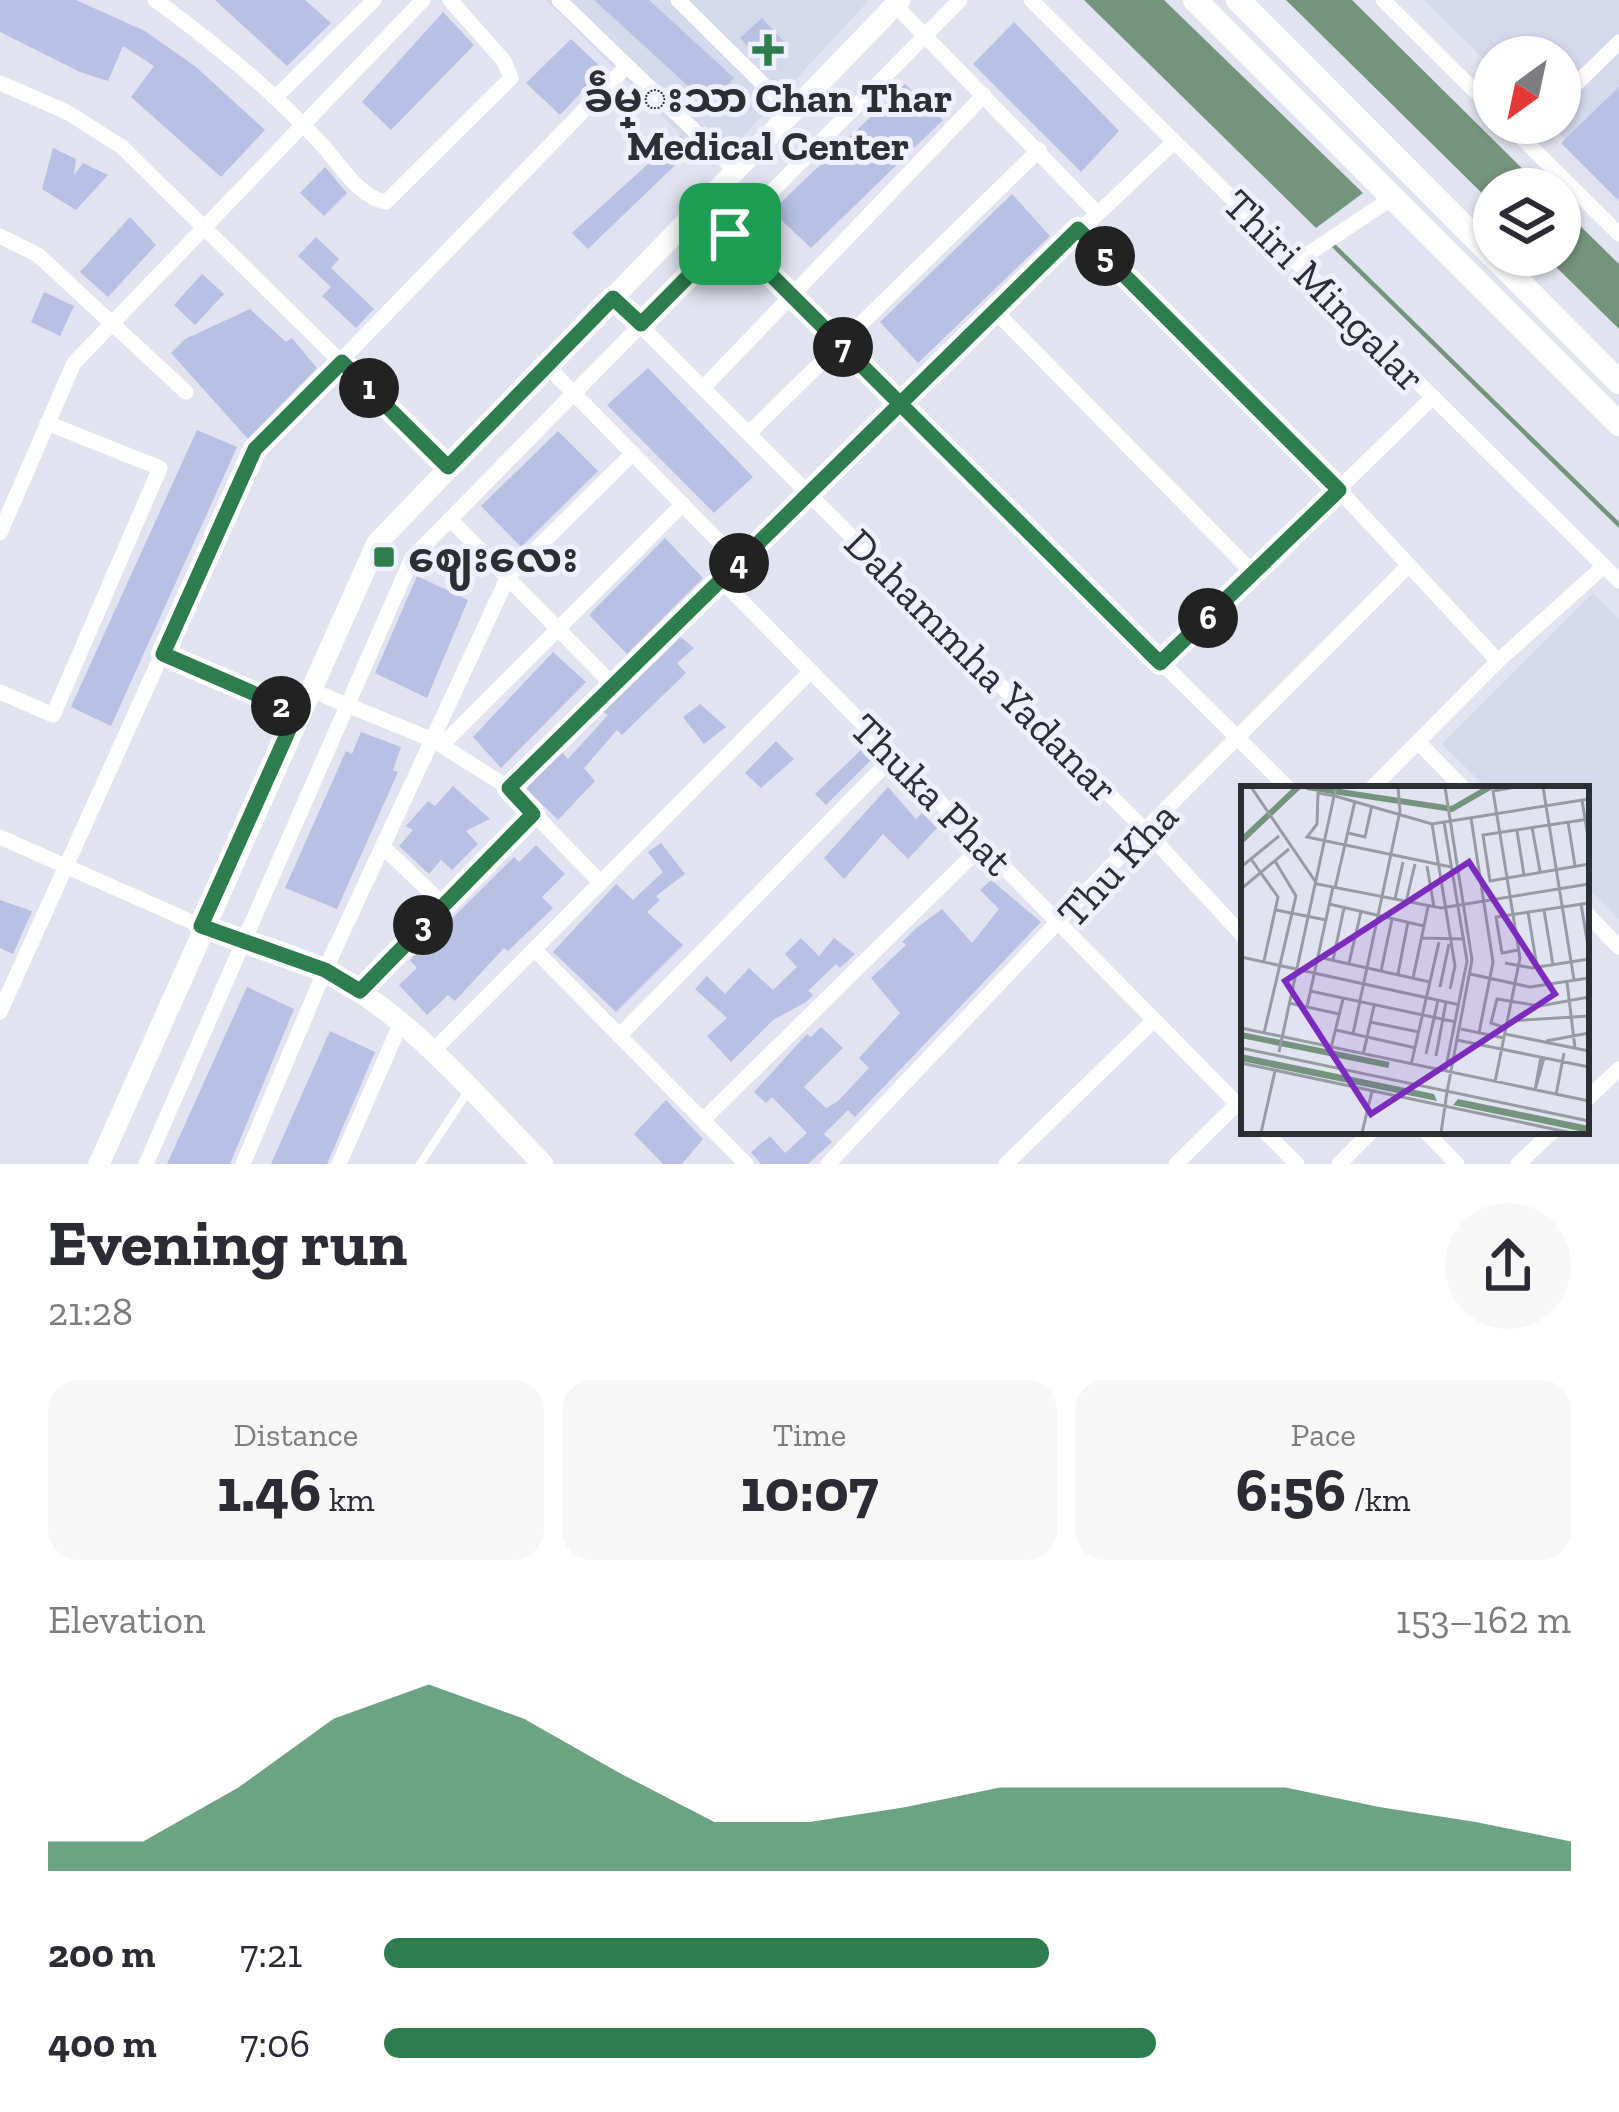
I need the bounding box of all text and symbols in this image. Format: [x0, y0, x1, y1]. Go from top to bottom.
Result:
marker: ခဵမ္းသာ Chan Thar Medical Center [752, 34, 784, 66]
north arrow [1473, 36, 1581, 144]
map controls [1473, 36, 1581, 276]
place label: ခဵမ္းသာ Chan Thar Medical Center [584, 70, 952, 171]
button: layers [1473, 168, 1581, 276]
street label: Thiri Mingalar [1213, 178, 1437, 402]
pin [679, 183, 781, 285]
icon: arrive [697, 201, 763, 267]
pin: 5 [1075, 226, 1135, 286]
text: 5 [1096, 236, 1114, 275]
pin: 7 [813, 317, 873, 377]
text: 7 [835, 327, 851, 366]
pin: 1 [339, 358, 399, 418]
text: 1 [362, 368, 376, 407]
street label: Dahammha Yadanar [834, 518, 1129, 813]
place label: ဈေးလေး [408, 532, 578, 591]
pin: 4 [709, 533, 769, 593]
text: 4 [730, 543, 748, 582]
marker: ဈေးလေး [371, 544, 397, 570]
pin: 6 [1178, 588, 1238, 648]
text: 6 [1199, 598, 1217, 637]
pin: 2 [251, 676, 311, 736]
text: 2 [272, 686, 290, 725]
street label: Thuka Phat [840, 703, 1024, 886]
inset map [1241, 786, 1589, 1134]
street label: Thu Kha [1046, 791, 1188, 938]
pin: 3 [393, 895, 453, 955]
text: 3 [414, 905, 432, 944]
text: Evening run [48, 1203, 407, 1282]
button: share [1445, 1203, 1571, 1329]
text: 21:28 [48, 1288, 133, 1335]
text: Distance [233, 1415, 358, 1454]
text: Time [773, 1415, 846, 1454]
text: Pace [1290, 1415, 1356, 1454]
text: 1.46 [217, 1454, 321, 1526]
text: 10:07 [741, 1454, 878, 1526]
text: 6:56 [1236, 1454, 1346, 1526]
text: km [321, 1480, 375, 1519]
text: /km [1346, 1480, 1411, 1519]
text: Elevation [48, 1596, 205, 1643]
text: 153–162 m [1396, 1596, 1571, 1643]
text: 200 m [48, 1930, 155, 1977]
text: 7:21 [240, 1930, 302, 1977]
text: 400 m [48, 2020, 157, 2067]
text: 7:06 [240, 2020, 310, 2067]

